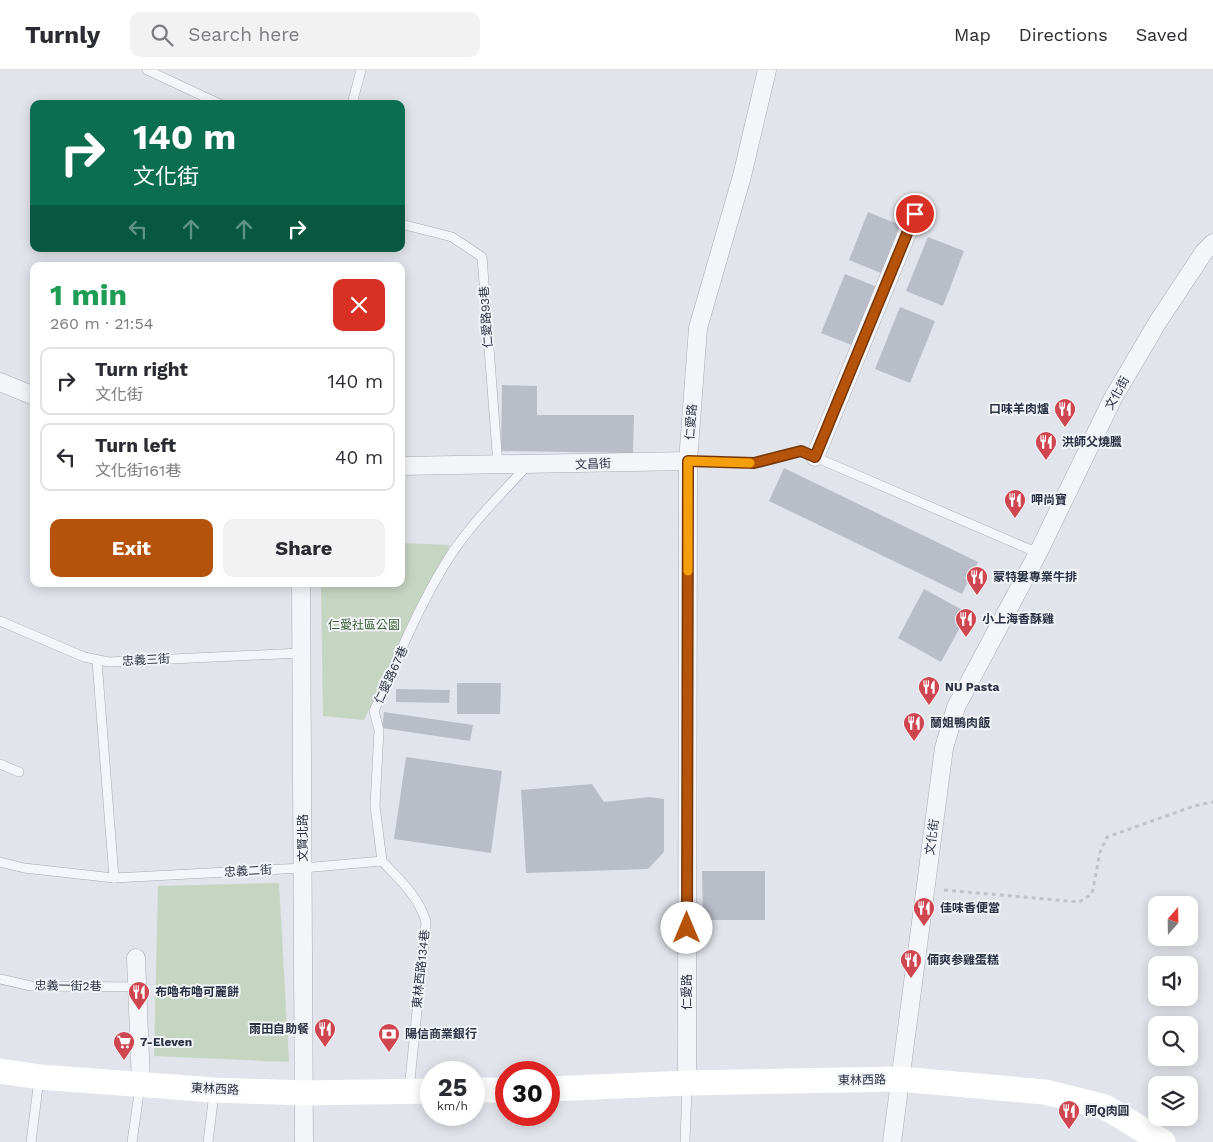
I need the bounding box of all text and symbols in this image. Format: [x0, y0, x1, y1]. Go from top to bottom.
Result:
search box [130, 12, 480, 57]
text: Turnly [25, 21, 100, 49]
icon: search [148, 21, 176, 49]
text: Search here [188, 23, 300, 46]
text: Map [954, 24, 991, 45]
text: Directions [1019, 24, 1108, 45]
text: Saved [1136, 24, 1188, 45]
text: 140 m [133, 116, 236, 158]
icon: right [50, 120, 115, 185]
text: 文化街 [133, 164, 199, 189]
pin [894, 193, 936, 235]
icon: arrive [901, 200, 929, 228]
icon: left [124, 215, 152, 243]
icon: ahead [177, 215, 205, 243]
icon: ahead [230, 215, 258, 243]
icon: right [283, 215, 311, 243]
text: 1 min [50, 277, 127, 312]
button: close [333, 279, 385, 331]
street label: 仁愛路93巷 [477, 286, 495, 348]
text: 260 m · 21:54 [50, 314, 154, 333]
text: Turn right [95, 358, 188, 381]
icon: right [52, 367, 80, 395]
text: 140 m [328, 370, 383, 393]
street label: 文化街 [1102, 374, 1132, 412]
text: 文化街 [95, 385, 143, 404]
restaurant icon: 口味羊肉爐 [1053, 397, 1077, 428]
place label: 口味羊肉爐 [989, 402, 1049, 416]
street label: 仁愛路 [683, 404, 699, 440]
restaurant icon: 洪師父燒臘 [1034, 430, 1058, 461]
text: Turn left [95, 434, 176, 457]
place label: 洪師父燒臘 [1062, 435, 1122, 449]
icon: left [52, 443, 80, 471]
text: 40 m [335, 446, 383, 469]
street label: 文昌街 [575, 456, 611, 472]
text: 文化街161巷 [95, 461, 181, 480]
restaurant icon: 呷尚寶 [1003, 488, 1027, 519]
place label: 呷尚寶 [1031, 493, 1067, 507]
button: Exit [50, 519, 213, 577]
button: Share [223, 519, 385, 577]
restaurant icon: 蒙特婁專業牛排 [965, 565, 989, 596]
place label: 蒙特婁專業牛排 [993, 570, 1077, 584]
restaurant icon: 小上海香酥雞 [954, 607, 978, 638]
place label: 小上海香酥雞 [982, 612, 1054, 626]
park label: 仁愛社區公園 [328, 618, 400, 632]
street label: 仁愛路67巷 [372, 644, 410, 706]
street label: 忠義三街 [122, 652, 170, 668]
restaurant icon: NU Pasta [917, 675, 941, 706]
place label: NU Pasta [945, 680, 1000, 694]
restaurant icon: 蘭姐鴨肉飯 [902, 711, 926, 742]
place label: 蘭姐鴨肉飯 [930, 716, 991, 730]
street label: 文賢北路 [296, 814, 310, 862]
street label: 文化街 [923, 818, 941, 856]
street label: 忠義二街 [224, 863, 272, 879]
restaurant icon: 佳味香便當 [912, 896, 936, 927]
north arrow [1148, 896, 1198, 946]
map controls [1148, 896, 1198, 1126]
position arrow [660, 901, 712, 953]
place label: 佳味香便當 [940, 901, 1000, 915]
street label: 東林西路134巷 [410, 929, 432, 1009]
restaurant icon: 倆爽参雞蛋糕 [899, 948, 923, 979]
place label: 倆爽参雞蛋糕 [927, 953, 999, 967]
button: sound [1148, 956, 1198, 1006]
street label: 仁愛路 [680, 974, 694, 1010]
street label: 忠義一街2巷 [34, 978, 102, 994]
restaurant icon: 布嚕布嚕可麗餅 [127, 980, 151, 1011]
place label: 布嚕布嚕可麗餅 [155, 985, 239, 999]
button: search [1148, 1016, 1198, 1066]
restaurant icon: 雨田自助餐 [313, 1017, 337, 1048]
place label: 雨田自助餐 [249, 1022, 309, 1036]
bank icon: 陽信商業銀行 [377, 1022, 401, 1053]
place label: 陽信商業銀行 [405, 1027, 477, 1041]
supermarket icon: 7-Eleven [112, 1030, 136, 1061]
place label: 7-Eleven [140, 1035, 192, 1049]
speed limit sign: 30 [495, 1061, 560, 1126]
text: 25 [438, 1073, 467, 1102]
street label: 東林西路 [838, 1073, 886, 1087]
button: layers [1148, 1076, 1198, 1126]
street label: 東林西路 [191, 1081, 239, 1097]
text: km/h [437, 1099, 468, 1113]
restaurant icon: 阿Q肉圓 [1057, 1099, 1081, 1130]
place label: 阿Q肉圓 [1085, 1104, 1130, 1118]

